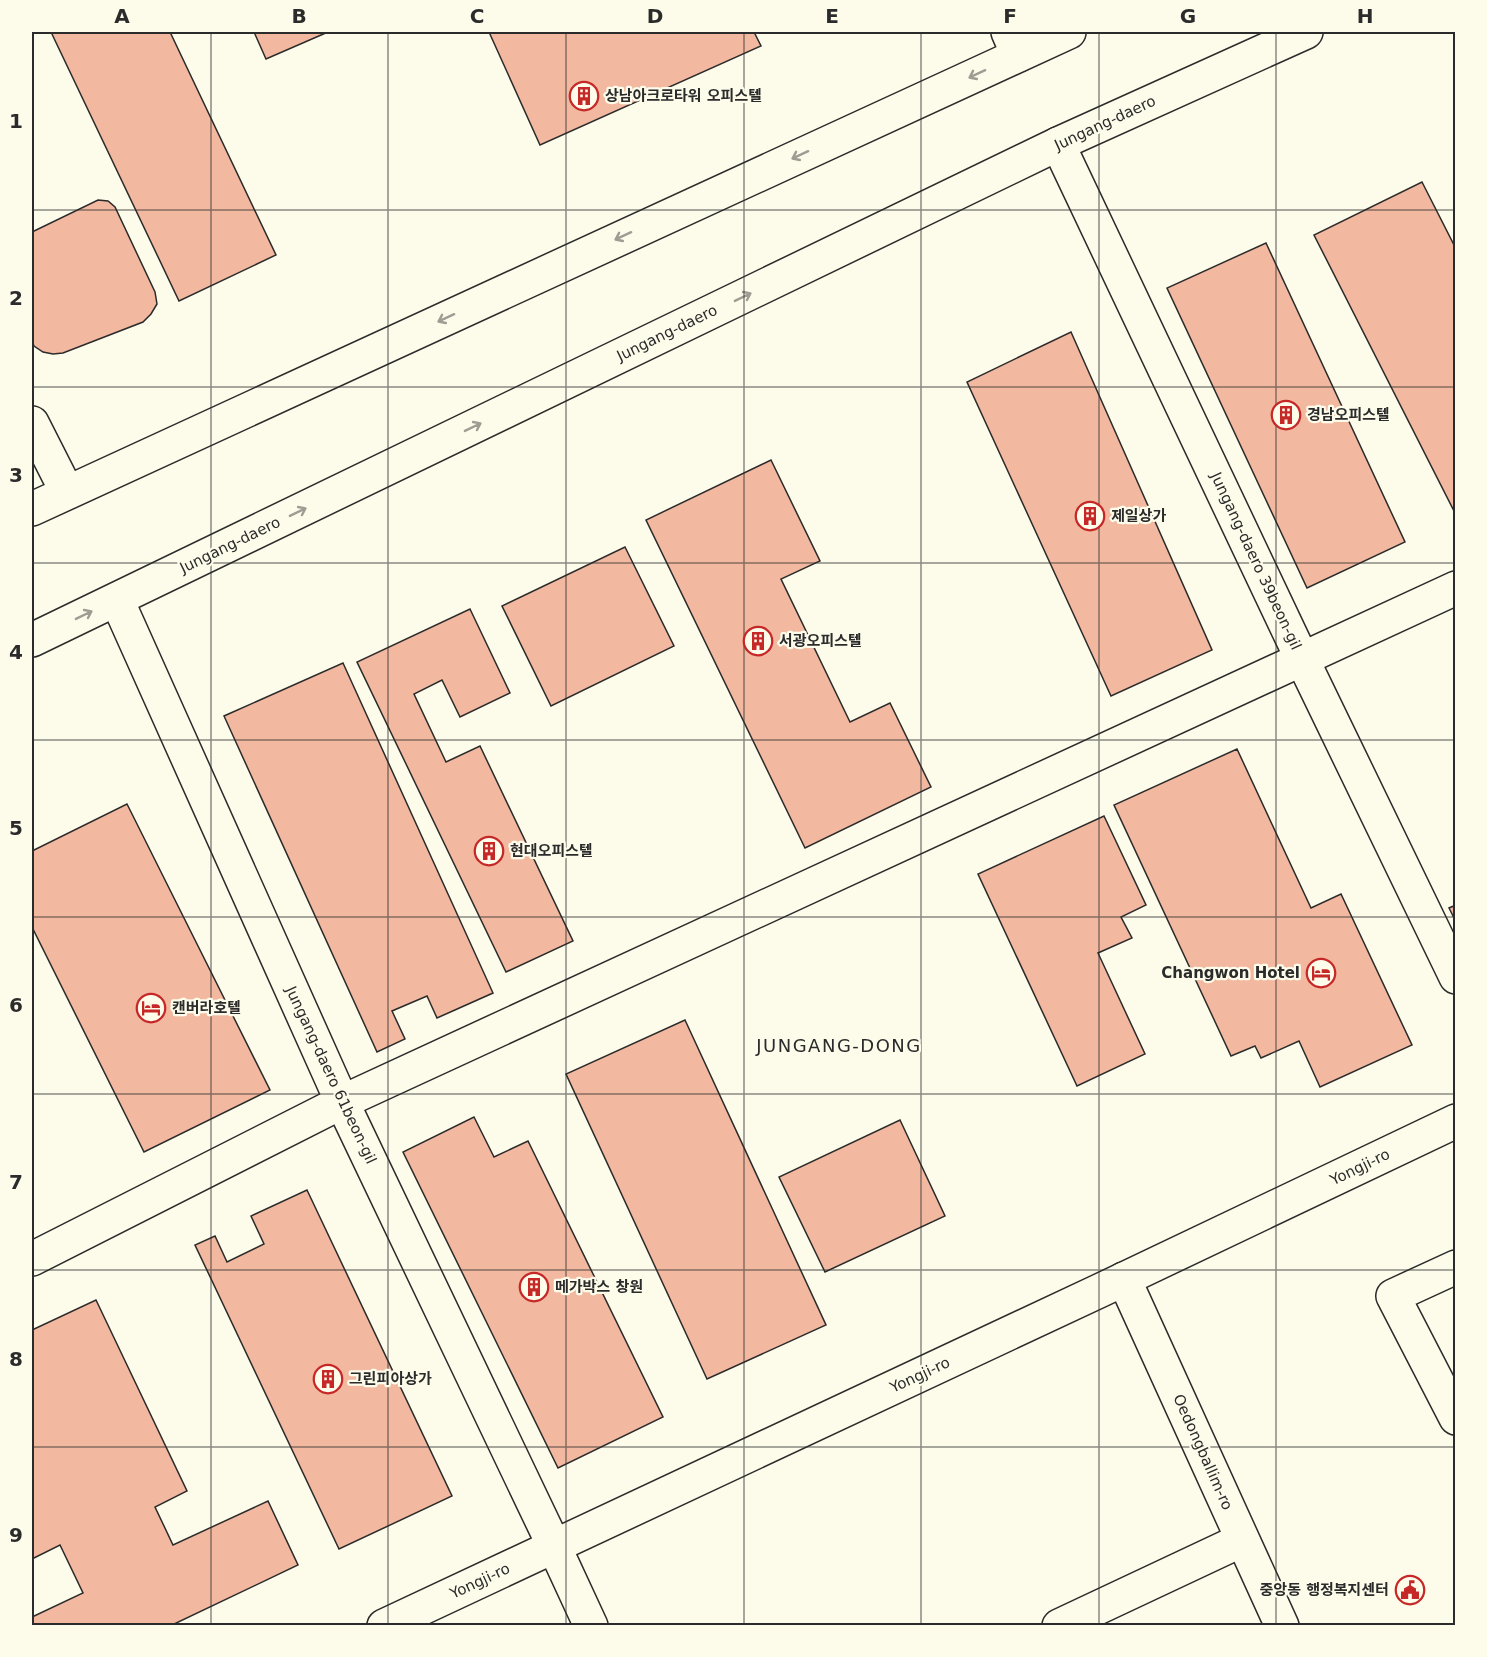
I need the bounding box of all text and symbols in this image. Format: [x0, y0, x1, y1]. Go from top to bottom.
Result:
text: A [114, 4, 130, 28]
text: B [291, 4, 307, 28]
text: C [470, 4, 484, 28]
text: D [647, 4, 663, 28]
text: E [825, 4, 839, 28]
text: F [1003, 4, 1017, 28]
text: G [1180, 4, 1196, 28]
text: H [1357, 4, 1373, 28]
one-way arrow [969, 68, 987, 80]
building icon: 상남아크로타워 오피스텔 [568, 80, 600, 112]
place label: 상남아크로타워 오피스텔 [605, 87, 762, 105]
street label: Jungang-daero [1051, 92, 1158, 155]
text: 1 [9, 109, 23, 133]
one-way arrow [792, 150, 810, 161]
one-way arrow [615, 231, 633, 243]
text: 2 [9, 286, 23, 310]
one-way arrow [734, 290, 752, 302]
street label: Jungang-daero [613, 301, 720, 366]
one-way arrow [437, 313, 455, 324]
building icon: 경남오피스텔 [1270, 399, 1302, 431]
place label: 경남오피스텔 [1307, 406, 1390, 424]
one-way arrow [464, 421, 482, 433]
text: 3 [9, 463, 23, 487]
street label: Jungang-daero 39beon-gil [1206, 468, 1305, 653]
building icon: 제일상가 [1074, 500, 1106, 532]
one-way arrow [288, 506, 306, 518]
place label: 제일상가 [1111, 507, 1166, 525]
street label: Jungang-daero [176, 513, 283, 578]
one-way arrow [75, 609, 93, 621]
building icon: 서광오피스텔 [742, 625, 774, 657]
place label: 서광오피스텔 [779, 632, 862, 650]
text: 4 [9, 640, 23, 664]
text: 5 [9, 816, 23, 840]
building icon: 현대오피스텔 [473, 835, 505, 867]
place label: 현대오피스텔 [510, 842, 593, 860]
hotel icon: Changwon Hotel [1305, 957, 1337, 989]
place label: Changwon Hotel [1161, 964, 1300, 982]
street label: Jungang-daero 61beon-gil [281, 982, 380, 1167]
hotel icon: 캔버라호텔 [135, 992, 167, 1024]
text: 6 [9, 993, 23, 1017]
place label: 캔버라호텔 [172, 999, 241, 1017]
district label: JUNGANG-DONG [755, 1035, 922, 1056]
street label: Yongji-ro [1326, 1145, 1393, 1190]
text: 7 [9, 1170, 23, 1194]
building icon: 메가박스 창원 [518, 1271, 550, 1303]
place label: 메가박스 창원 [555, 1278, 643, 1296]
text: 8 [9, 1347, 23, 1371]
street label: Yongji-ro [886, 1353, 953, 1397]
building icon: 그린피아상가 [312, 1363, 344, 1395]
place label: 그린피아상가 [349, 1370, 432, 1388]
street label: Oedongballim-ro [1169, 1391, 1237, 1513]
text: 9 [9, 1523, 23, 1547]
street label: Yongji-ro [446, 1559, 513, 1603]
public building icon: 중앙동 행정복지센터 [1394, 1574, 1426, 1606]
place label: 중앙동 행정복지센터 [1260, 1581, 1389, 1599]

